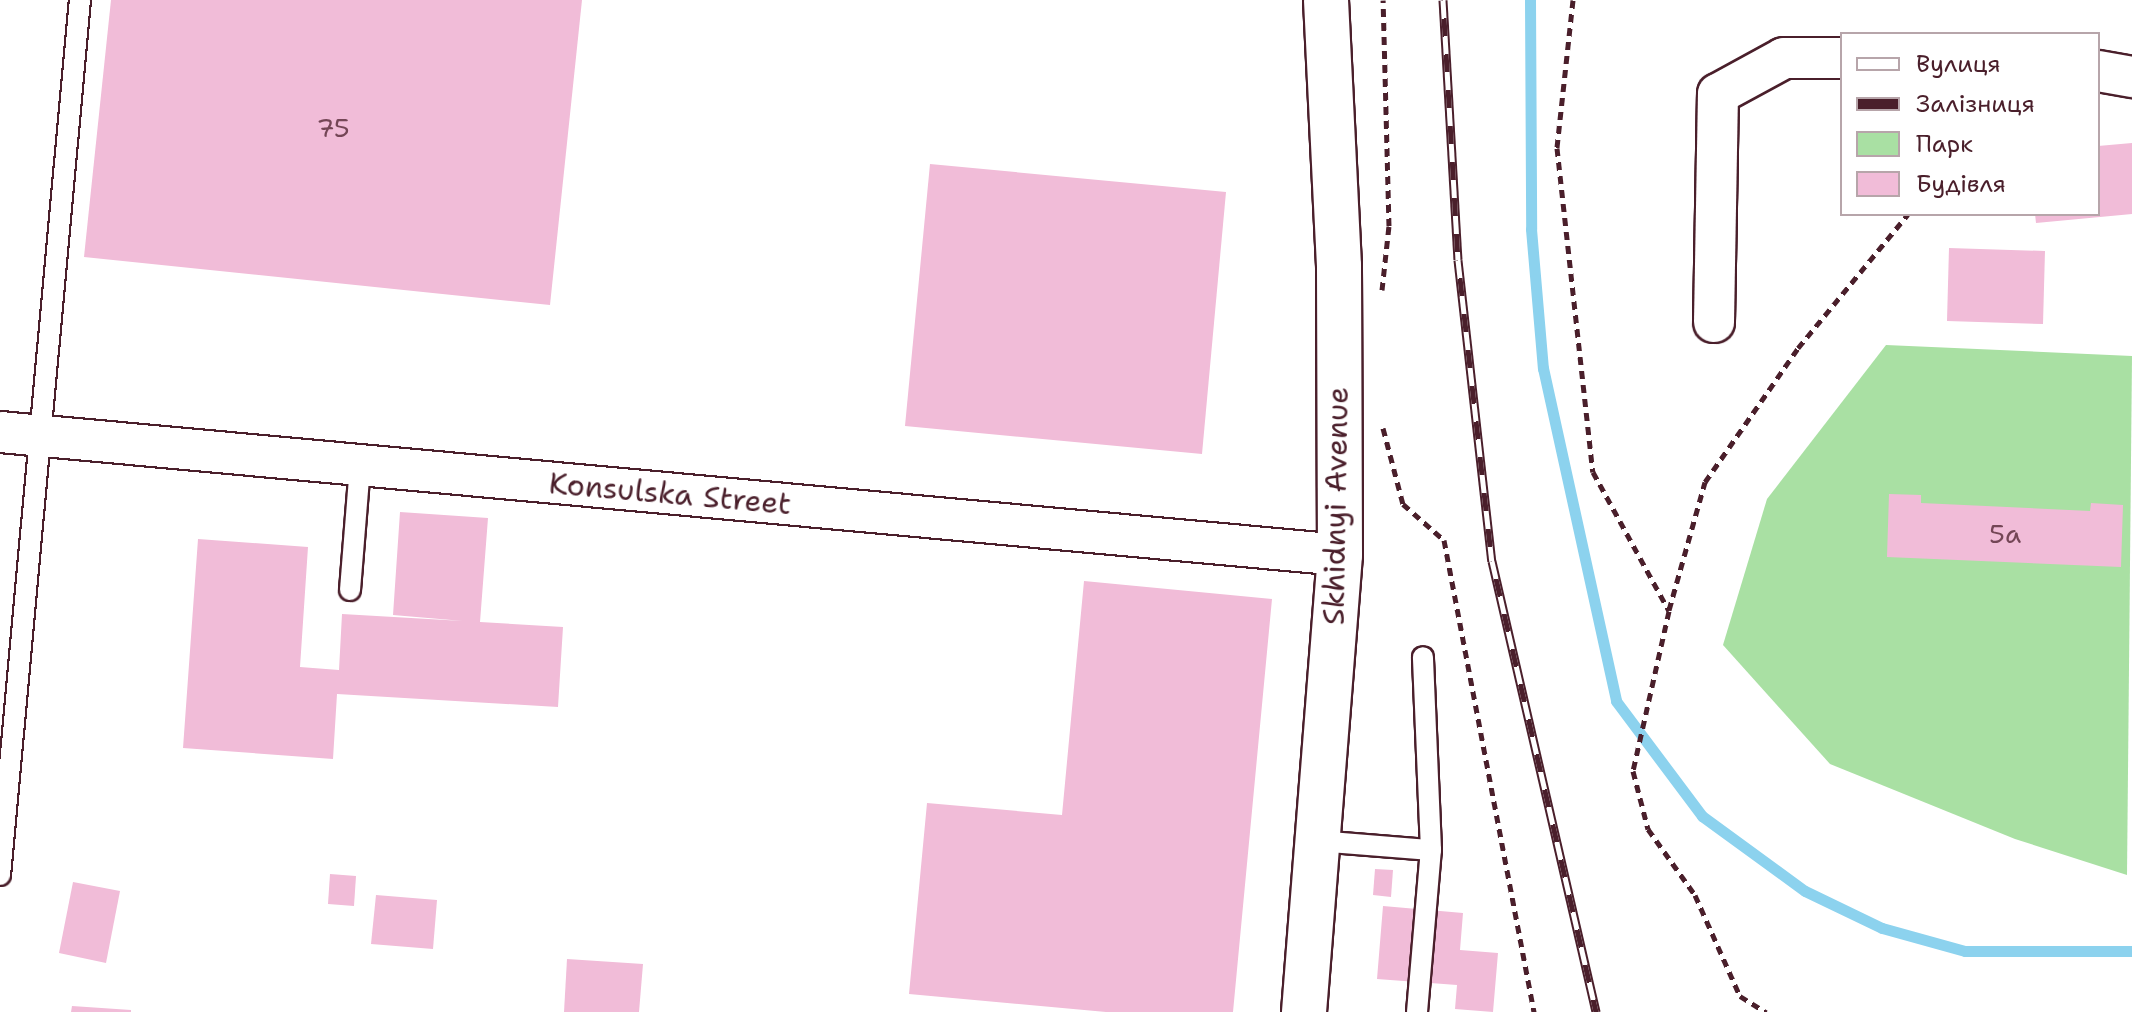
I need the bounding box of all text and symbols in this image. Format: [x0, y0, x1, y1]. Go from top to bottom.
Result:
legend [1840, 32, 2100, 216]
text: Вулиця [1916, 48, 2001, 80]
text: Залізниця [1916, 88, 2035, 120]
house number: 75 [316, 112, 350, 144]
text: Парк [1916, 128, 1973, 160]
text: Будівля [1916, 168, 2006, 200]
street label: Skhidnyi Avenue [1316, 387, 1356, 625]
street label: Konsulska Street [547, 465, 793, 523]
house number: 5а [1989, 518, 2021, 550]

